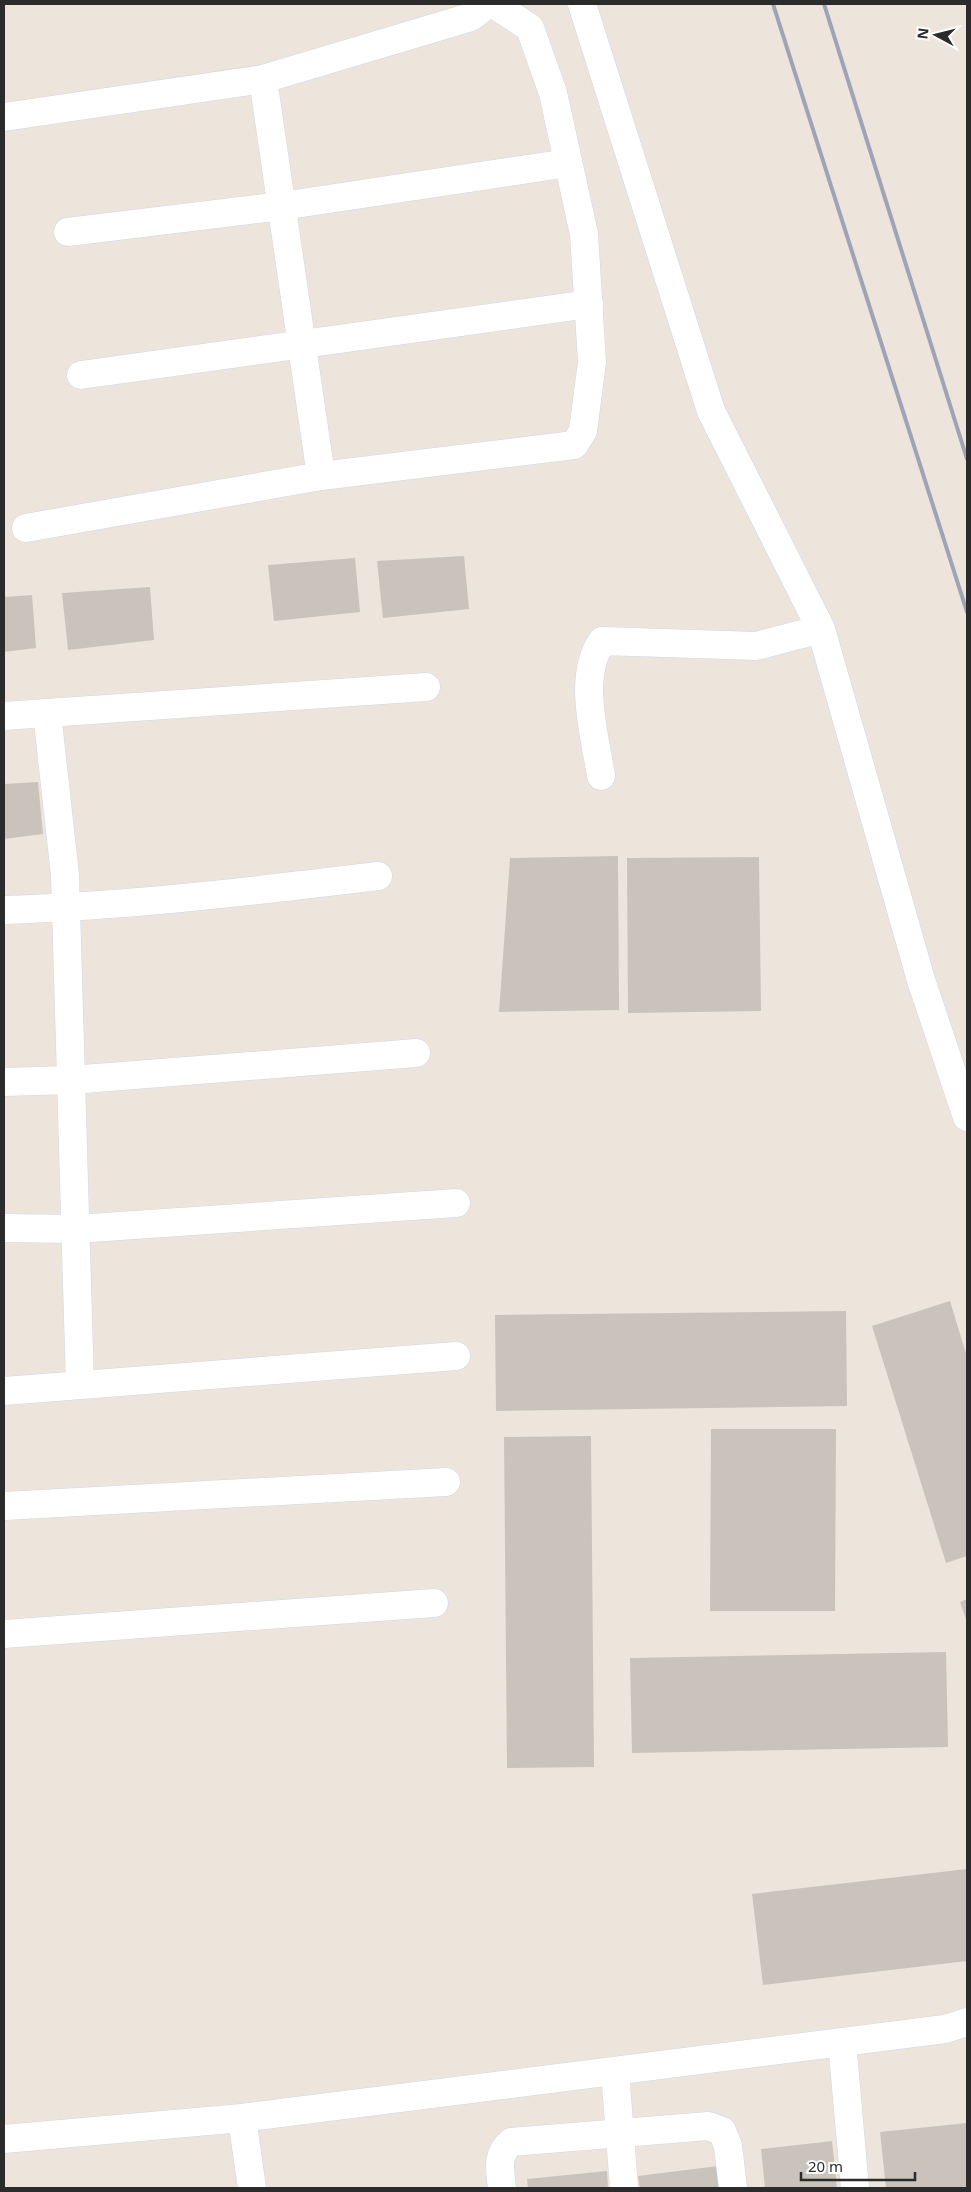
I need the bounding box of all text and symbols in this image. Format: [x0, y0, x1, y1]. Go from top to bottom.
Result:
north arrow [911, 10, 961, 60]
text: N [912, 27, 933, 40]
scale bar [801, 2150, 915, 2182]
text: 20 m [808, 2156, 843, 2176]

